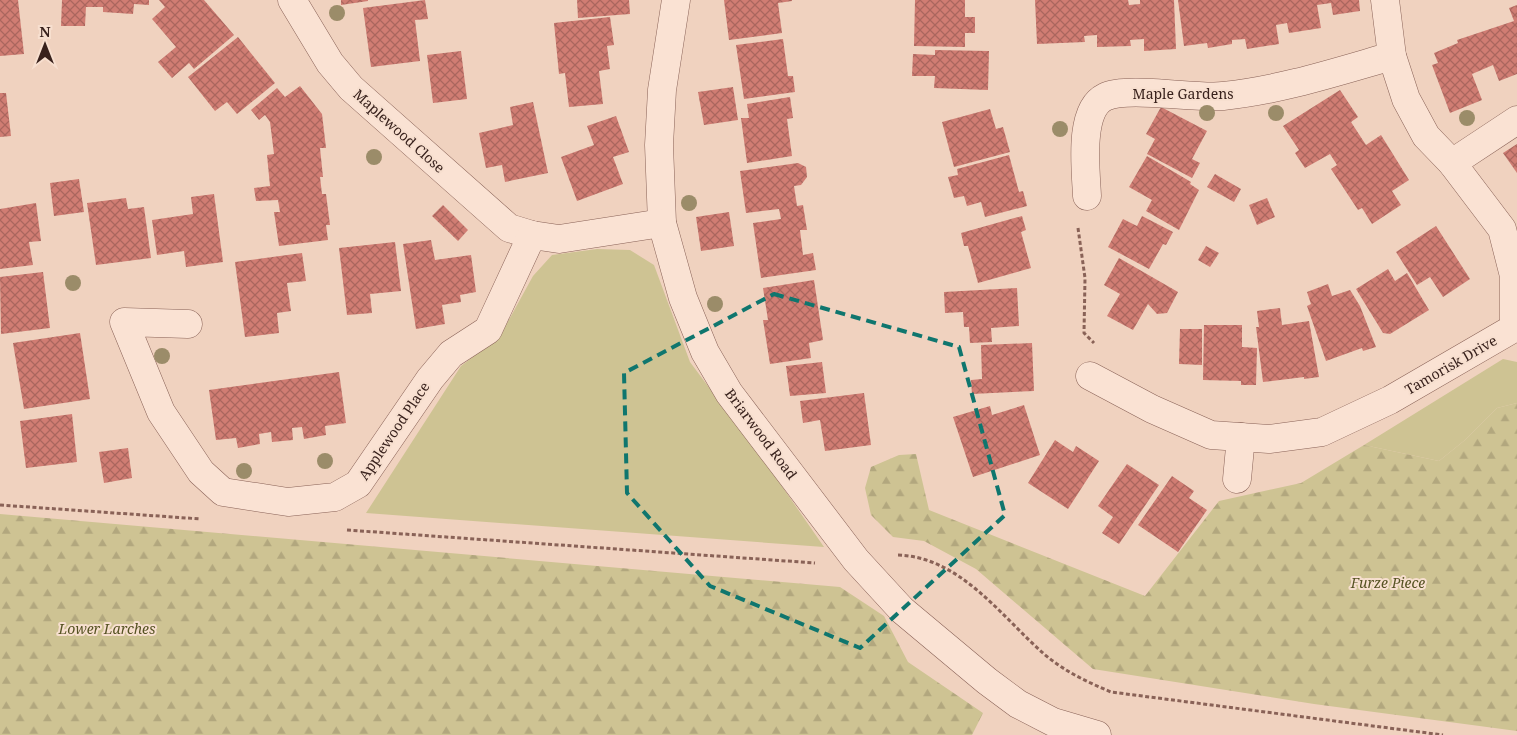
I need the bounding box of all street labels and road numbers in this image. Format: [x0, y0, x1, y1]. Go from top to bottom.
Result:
street label: Maple Gardens [1133, 84, 1233, 103]
street label: Maplewood Close [350, 85, 449, 177]
street label: Tamorisk Drive [1401, 330, 1500, 399]
street label: Applewood Place [354, 378, 433, 483]
street label: Briarwood Road [721, 384, 802, 483]

